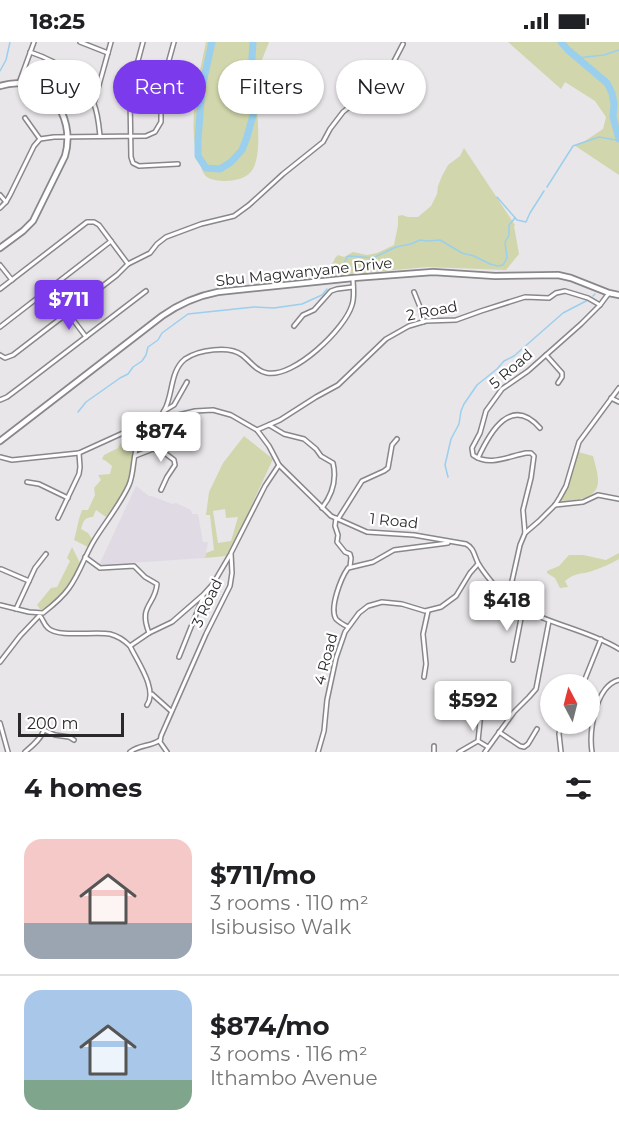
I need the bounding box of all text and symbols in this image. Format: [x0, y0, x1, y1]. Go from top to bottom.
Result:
text: 18:25 [30, 8, 85, 35]
chip: Buy [18, 60, 101, 114]
chip: Rent [113, 60, 206, 114]
chip: Filters [218, 60, 324, 114]
chip: New [336, 60, 426, 114]
street label: Sbu Magwanyane Drive [215, 253, 393, 290]
pin: $711 [33, 280, 105, 331]
text: $711 [49, 287, 89, 311]
street label: 2 Road [405, 296, 459, 325]
street label: 5 Road [485, 345, 536, 393]
pin: $874 [125, 412, 197, 463]
text: $874 [136, 419, 186, 443]
street label: 1 Road [369, 509, 419, 532]
street label: 3 Road [187, 575, 226, 630]
pin: $418 [471, 581, 543, 632]
text: $418 [483, 588, 531, 612]
street label: 4 Road [309, 631, 342, 687]
north arrow [540, 674, 600, 734]
map controls [540, 674, 600, 734]
pin: $592 [437, 681, 509, 732]
text: $592 [448, 688, 498, 712]
scale bar [18, 710, 124, 738]
text: 200 m [27, 714, 78, 733]
text: 4 homes [24, 772, 142, 804]
icon: filters [562, 772, 595, 805]
text: $711/mo [210, 859, 316, 891]
icon: home [72, 863, 144, 935]
text: 3 rooms · 110 m² [210, 891, 369, 915]
text: Isibusiso Walk [210, 915, 351, 939]
text: $874/mo [210, 1010, 330, 1042]
icon: home [72, 1014, 144, 1086]
text: 3 rooms · 116 m² [210, 1042, 368, 1066]
text: Ithambo Avenue [210, 1066, 378, 1090]

